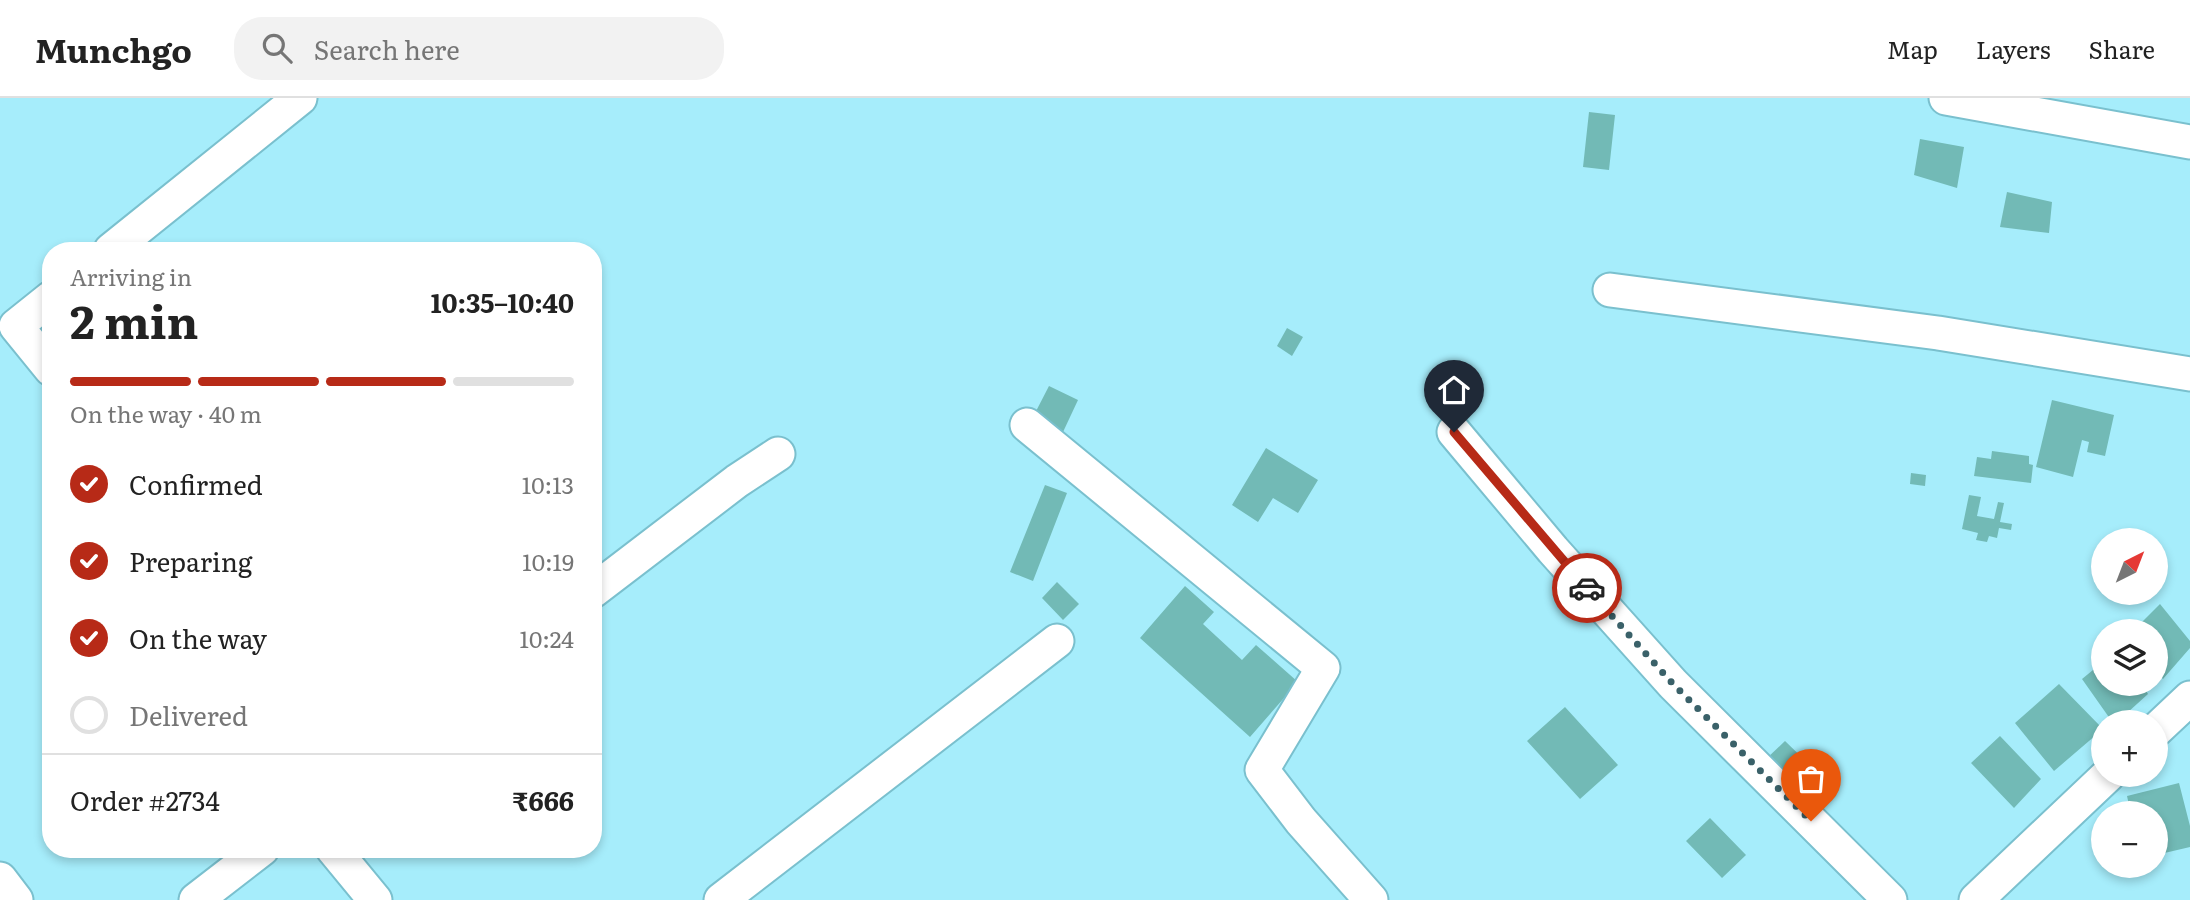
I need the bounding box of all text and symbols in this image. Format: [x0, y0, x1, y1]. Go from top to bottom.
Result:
search box [234, 17, 724, 80]
text: Munchgo [35, 24, 192, 73]
icon: search [258, 29, 296, 67]
text: Search here [314, 29, 460, 68]
text: Map [1887, 31, 1938, 66]
text: Layers [1976, 31, 2050, 66]
text: Share [2088, 31, 2155, 66]
text: Arriving in [70, 259, 192, 293]
text: 10:35–10:40 [431, 282, 574, 321]
text: 2 min [70, 285, 199, 353]
pin [1424, 360, 1484, 432]
icon: home [1435, 371, 1473, 409]
text: On the way · 40 m [70, 396, 262, 430]
text: Confirmed [129, 464, 263, 503]
icon: check [70, 465, 108, 503]
text: 10:13 [522, 467, 574, 501]
north arrow [2091, 528, 2168, 606]
map controls [2091, 528, 2168, 878]
text: Preparing [129, 541, 252, 580]
icon: check [70, 542, 108, 580]
text: 10:19 [522, 544, 574, 578]
courier [1552, 553, 1622, 623]
icon: car [1568, 569, 1606, 607]
text: On the way [129, 618, 267, 657]
icon: check [70, 619, 108, 657]
button: layers [2091, 619, 2168, 696]
text: 10:24 [520, 621, 574, 655]
text: Delivered [129, 695, 248, 734]
button: + [2091, 710, 2168, 787]
pin [1781, 749, 1841, 821]
icon: bag [1792, 760, 1830, 798]
text: Order #2734 [70, 780, 220, 819]
text: ₹666 [512, 780, 574, 819]
button: − [2091, 801, 2168, 878]

